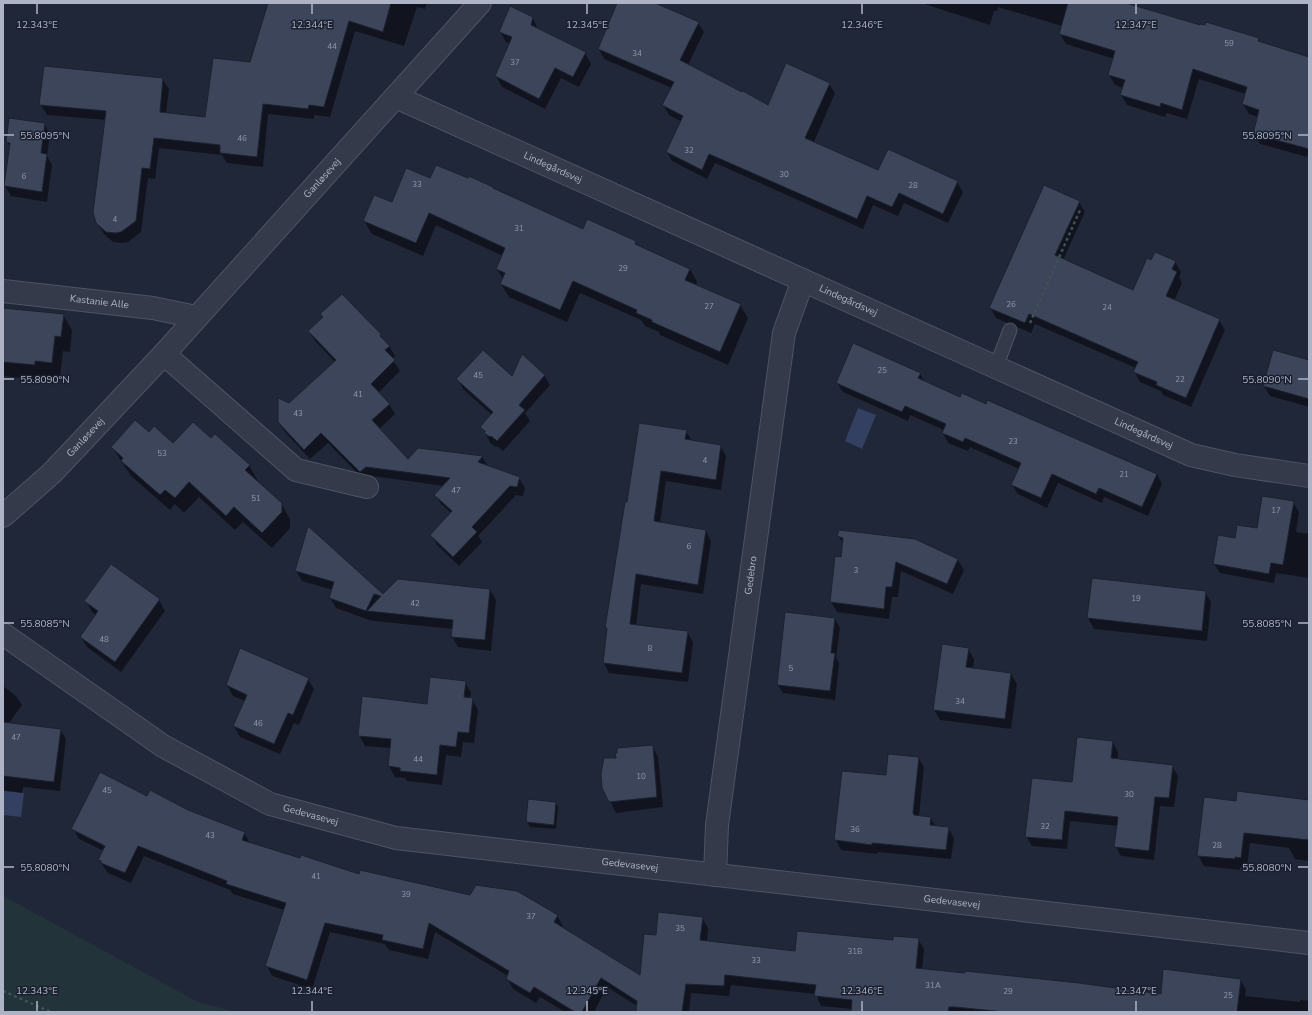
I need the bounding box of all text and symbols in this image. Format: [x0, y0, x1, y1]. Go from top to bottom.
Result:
text: 12.343°E [16, 18, 58, 32]
text: 12.344°E [291, 18, 333, 32]
text: 12.345°E [566, 18, 608, 32]
text: 12.346°E [841, 18, 883, 32]
text: 12.347°E [1115, 18, 1157, 32]
house number: 59 [1224, 38, 1234, 49]
house number: 44 [327, 41, 337, 52]
house number: 34 [632, 48, 642, 59]
house number: 37 [510, 57, 520, 68]
text: 55.8095°N [20, 129, 70, 143]
text: 55.8095°N [1242, 129, 1292, 143]
house number: 46 [237, 133, 247, 144]
house number: 32 [684, 145, 694, 156]
street label: Lindegårdsvej [521, 148, 584, 187]
street label: Ganløsevej [300, 155, 344, 201]
house number: 30 [779, 169, 789, 180]
house number: 6 [22, 171, 27, 182]
house number: 33 [412, 179, 422, 190]
house number: 28 [908, 180, 918, 191]
house number: 4 [113, 214, 118, 225]
house number: 31 [514, 223, 524, 234]
house number: 29 [618, 263, 628, 274]
street label: Lindegårdsvej [817, 281, 880, 320]
street label: Kastanie Alle [69, 292, 130, 312]
house number: 26 [1006, 299, 1016, 310]
house number: 27 [704, 301, 714, 312]
house number: 24 [1102, 302, 1112, 313]
house number: 25 [877, 365, 887, 376]
house number: 45 [473, 370, 483, 381]
text: 55.8090°N [20, 373, 70, 387]
text: 55.8090°N [1242, 373, 1292, 387]
house number: 22 [1175, 374, 1185, 385]
house number: 41 [353, 389, 363, 400]
house number: 43 [293, 408, 303, 419]
street label: Lindegårdsvej [1112, 414, 1175, 453]
street label: Ganløsevej [63, 415, 108, 460]
house number: 23 [1008, 436, 1018, 447]
house number: 53 [157, 448, 167, 459]
house number: 4 [703, 455, 708, 466]
house number: 21 [1119, 469, 1129, 480]
house number: 47 [451, 485, 461, 496]
house number: 51 [251, 493, 261, 504]
house number: 17 [1271, 505, 1281, 516]
house number: 6 [687, 541, 692, 552]
street label: Gedebro [741, 555, 761, 595]
house number: 3 [854, 565, 859, 576]
house number: 19 [1131, 593, 1141, 604]
house number: 42 [410, 598, 420, 609]
text: 55.8085°N [20, 617, 70, 631]
text: 55.8085°N [1242, 617, 1292, 631]
house number: 48 [99, 634, 109, 645]
house number: 8 [648, 643, 653, 654]
house number: 5 [789, 663, 794, 674]
house number: 34 [955, 696, 965, 707]
house number: 46 [253, 718, 263, 729]
house number: 47 [11, 732, 21, 743]
house number: 44 [413, 754, 423, 765]
house number: 10 [636, 771, 646, 782]
house number: 45 [102, 785, 112, 796]
house number: 30 [1124, 789, 1134, 800]
street label: Gedevasevej [281, 801, 340, 829]
house number: 32 [1040, 821, 1050, 832]
house number: 36 [850, 824, 860, 835]
house number: 43 [205, 830, 215, 841]
house number: 28 [1212, 840, 1222, 851]
street label: Gedevasevej [601, 855, 659, 875]
text: 55.8080°N [20, 861, 70, 875]
text: 55.8080°N [1242, 861, 1292, 875]
house number: 41 [311, 871, 321, 882]
house number: 39 [401, 889, 411, 900]
street label: Gedevasevej [923, 892, 981, 912]
house number: 37 [526, 911, 536, 922]
house number: 35 [675, 923, 685, 934]
house number: 31B [847, 946, 863, 957]
house number: 33 [751, 955, 761, 966]
house number: 31A [925, 980, 941, 991]
text: 12.343°E [16, 984, 58, 998]
text: 12.344°E [291, 984, 333, 998]
text: 12.345°E [566, 984, 608, 998]
text: 12.346°E [841, 984, 883, 998]
text: 12.347°E [1115, 984, 1157, 998]
house number: 29 [1003, 986, 1013, 997]
house number: 25 [1223, 990, 1233, 1001]

